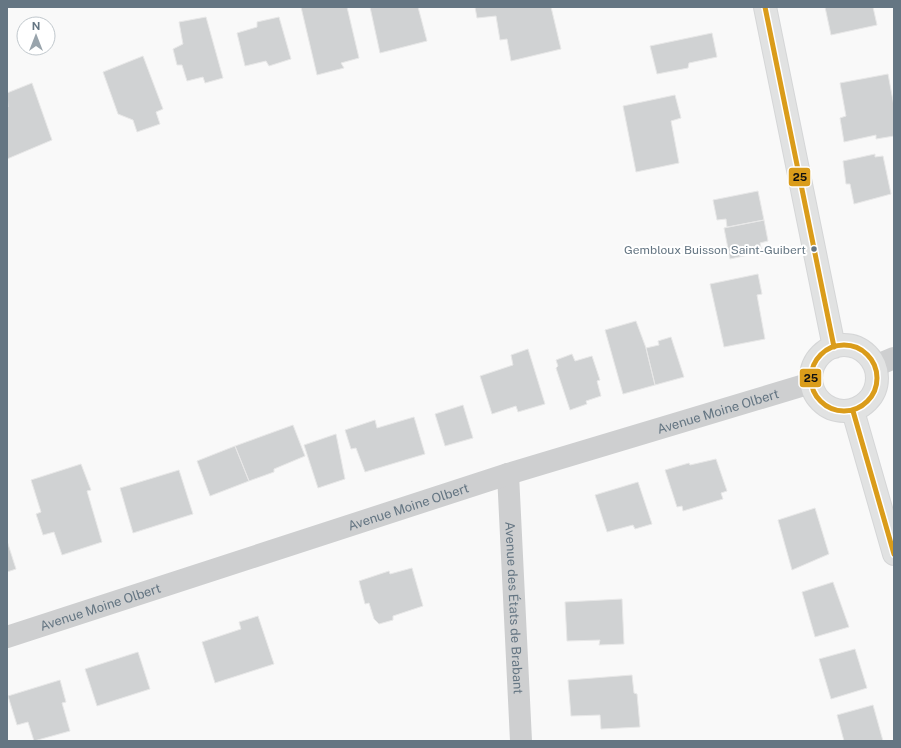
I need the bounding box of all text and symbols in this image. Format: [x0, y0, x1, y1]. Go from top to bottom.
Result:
north arrow [16, 16, 56, 56]
text: N [32, 20, 40, 32]
line badge: 25 [788, 167, 811, 187]
text: 25 [793, 171, 807, 183]
place label: Gembloux Buisson Saint-Guibert [624, 243, 806, 257]
marker: Gembloux Buisson Saint-Guibert [809, 244, 819, 254]
line badge: 25 [799, 368, 822, 388]
text: 25 [804, 372, 818, 384]
street label: Avenue Moine Olbert [655, 386, 781, 437]
street label: Avenue Moine Olbert [346, 480, 471, 534]
street label: Avenue des États de Brabant [502, 521, 526, 695]
street label: Avenue Moine Olbert [38, 580, 163, 634]

